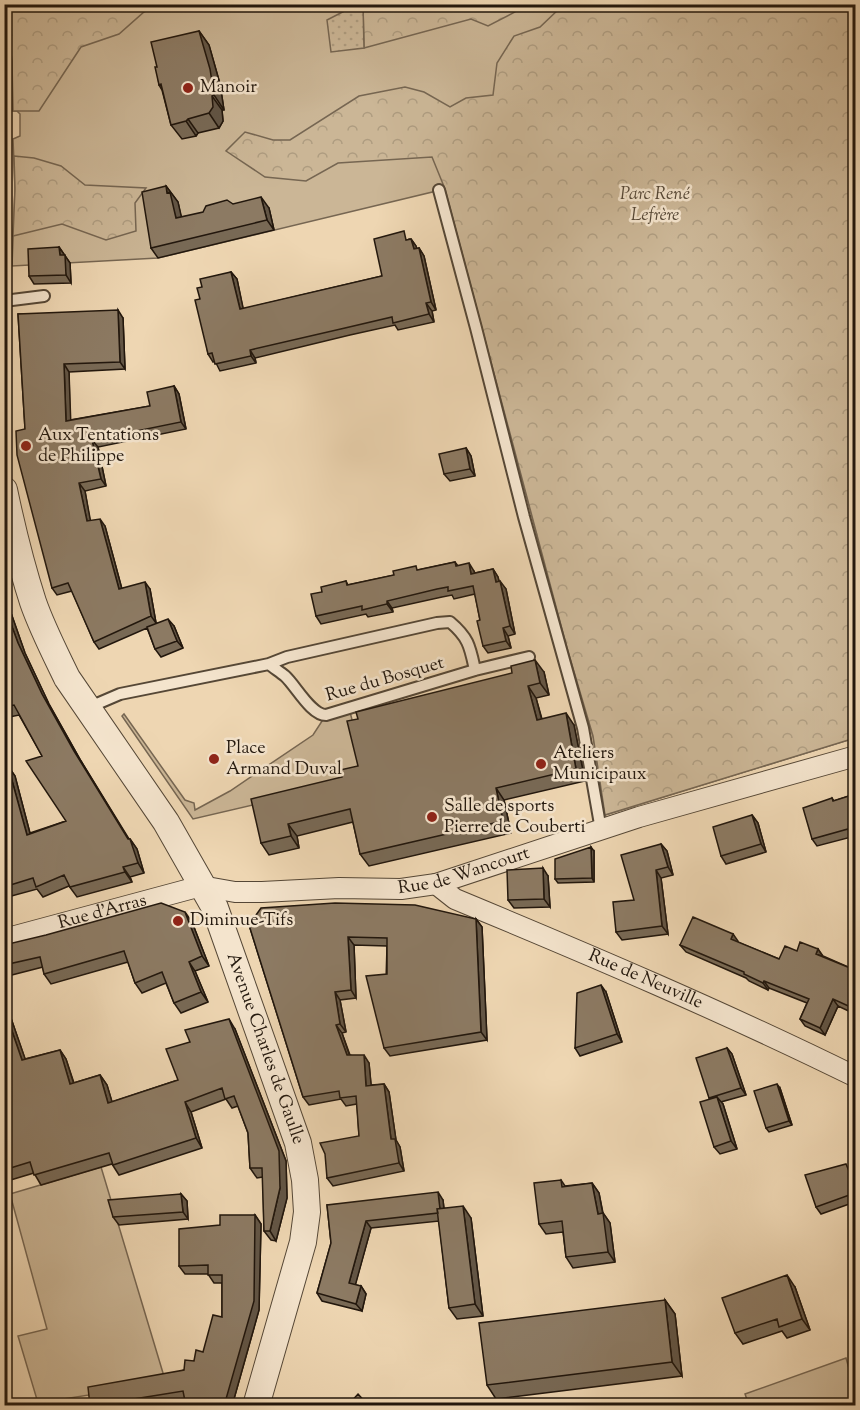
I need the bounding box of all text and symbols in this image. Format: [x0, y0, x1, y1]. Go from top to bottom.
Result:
place label: Manoir [200, 75, 257, 101]
marker: Manoir [181, 81, 195, 95]
park label: Parc René Lefrère [620, 182, 691, 229]
place label: Aux Tentations de Philippe [38, 423, 159, 470]
marker: Aux Tentations de Philippe [19, 439, 33, 453]
street label: Rue du Bosquet [323, 651, 447, 709]
place label: Place Armand Duval [226, 736, 342, 783]
place label: Ateliers Municipaux [553, 741, 647, 788]
marker: Place Armand Duval [207, 752, 221, 766]
marker: Ateliers Municipaux [534, 757, 548, 771]
place label: Salle de sports Pierre de Couberti [444, 794, 586, 841]
marker: Salle de sports Pierre de Couberti [425, 810, 439, 824]
street label: Rue de Wancourt [396, 841, 533, 902]
street label: Rue d'Arras [55, 888, 150, 937]
place label: Diminue-Tifs [190, 908, 293, 934]
marker: Diminue-Tifs [171, 914, 185, 928]
street label: Rue de Neuville [584, 943, 707, 1016]
street label: Avenue Charles de Gaulle [219, 949, 311, 1148]

